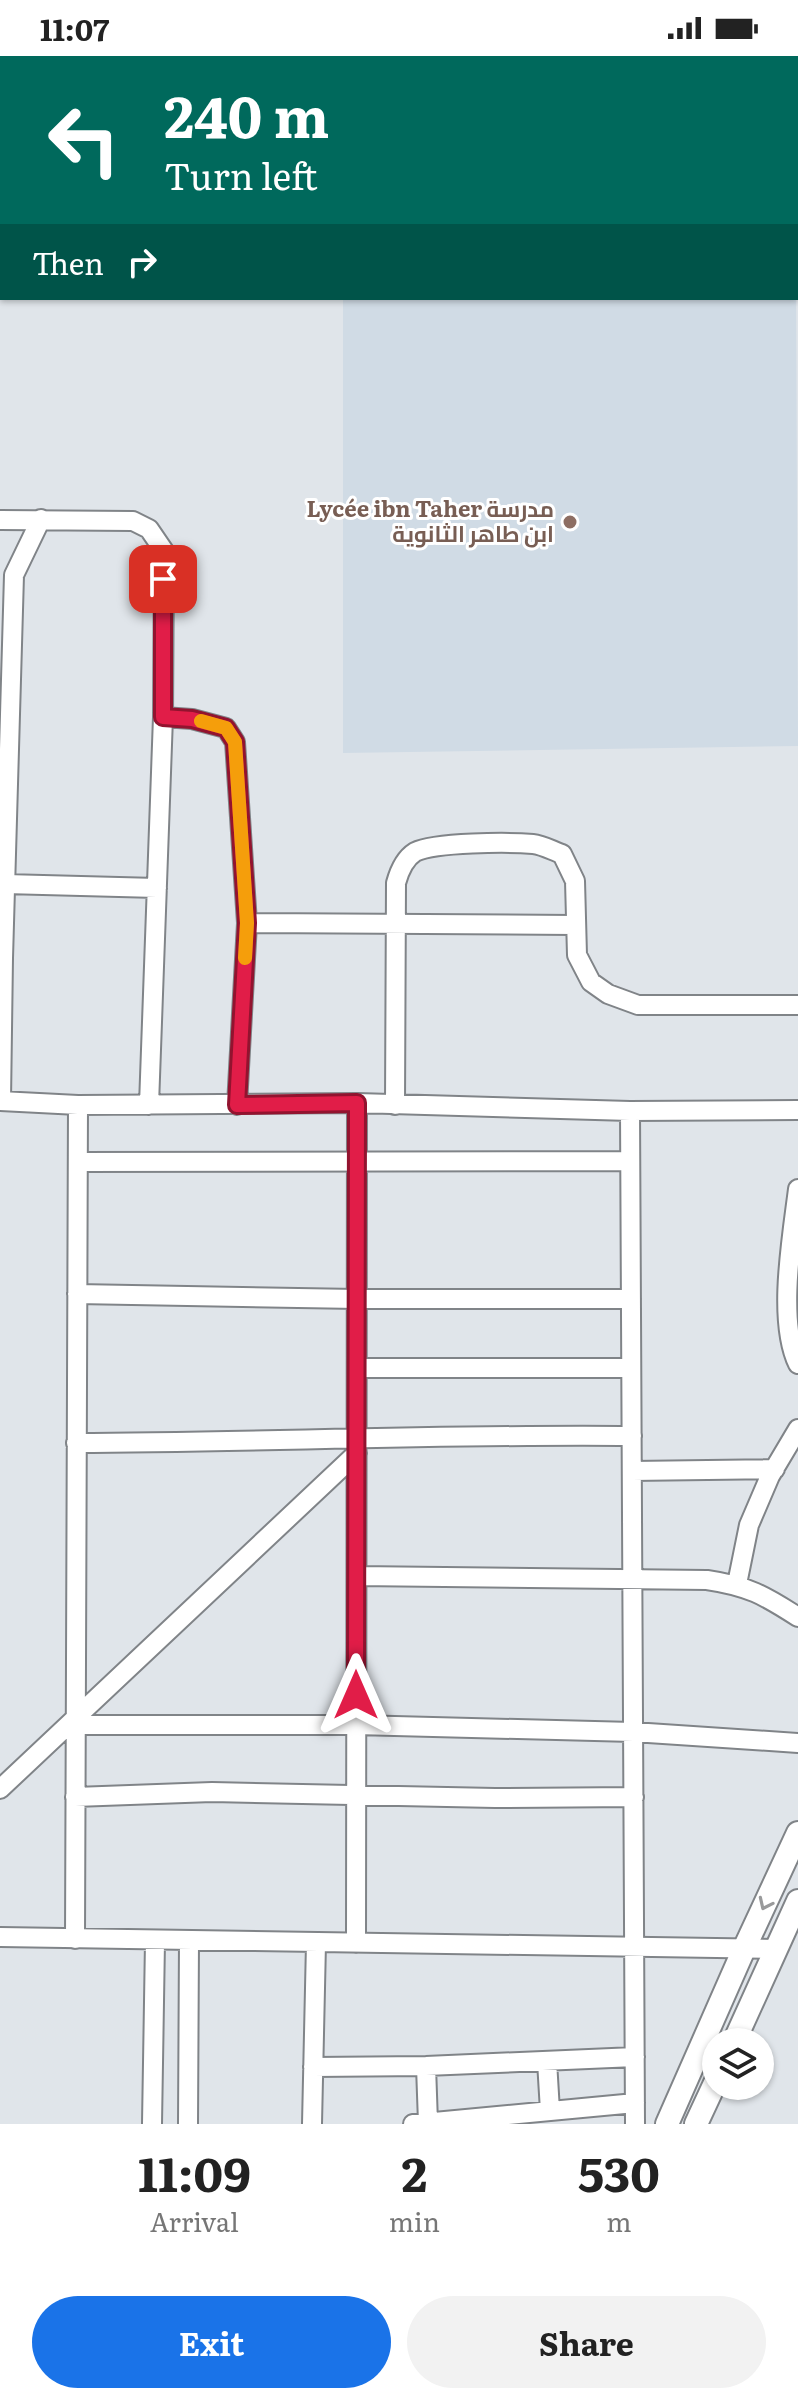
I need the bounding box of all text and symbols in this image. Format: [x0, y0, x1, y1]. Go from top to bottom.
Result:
text: 11:07 [40, 6, 109, 50]
text: 240 m [164, 72, 329, 155]
icon: left [32, 88, 136, 192]
text: Turn left [164, 148, 318, 201]
text: Then [32, 240, 104, 284]
icon: right [120, 240, 164, 284]
place label: Lycée ibn Taher مدرسة ابن طاهر الثانوية [306, 491, 554, 549]
marker: Lycée ibn Taher مدرسة ابن طاهر الثانوية [561, 513, 579, 531]
pin [129, 545, 197, 613]
icon: arrive [141, 557, 185, 601]
position arrow [314, 1653, 398, 1737]
one-way arrow [759, 1896, 775, 1910]
map controls [702, 2028, 774, 2100]
button: layers [702, 2028, 774, 2100]
text: 11:09 [138, 2136, 251, 2207]
text: 2 [401, 2136, 427, 2207]
text: 530 [578, 2136, 660, 2207]
text: Arrival [150, 2201, 239, 2240]
text: min [389, 2201, 440, 2240]
text: m [606, 2201, 632, 2240]
button: Exit [32, 2296, 391, 2388]
button: Share [407, 2296, 766, 2388]

